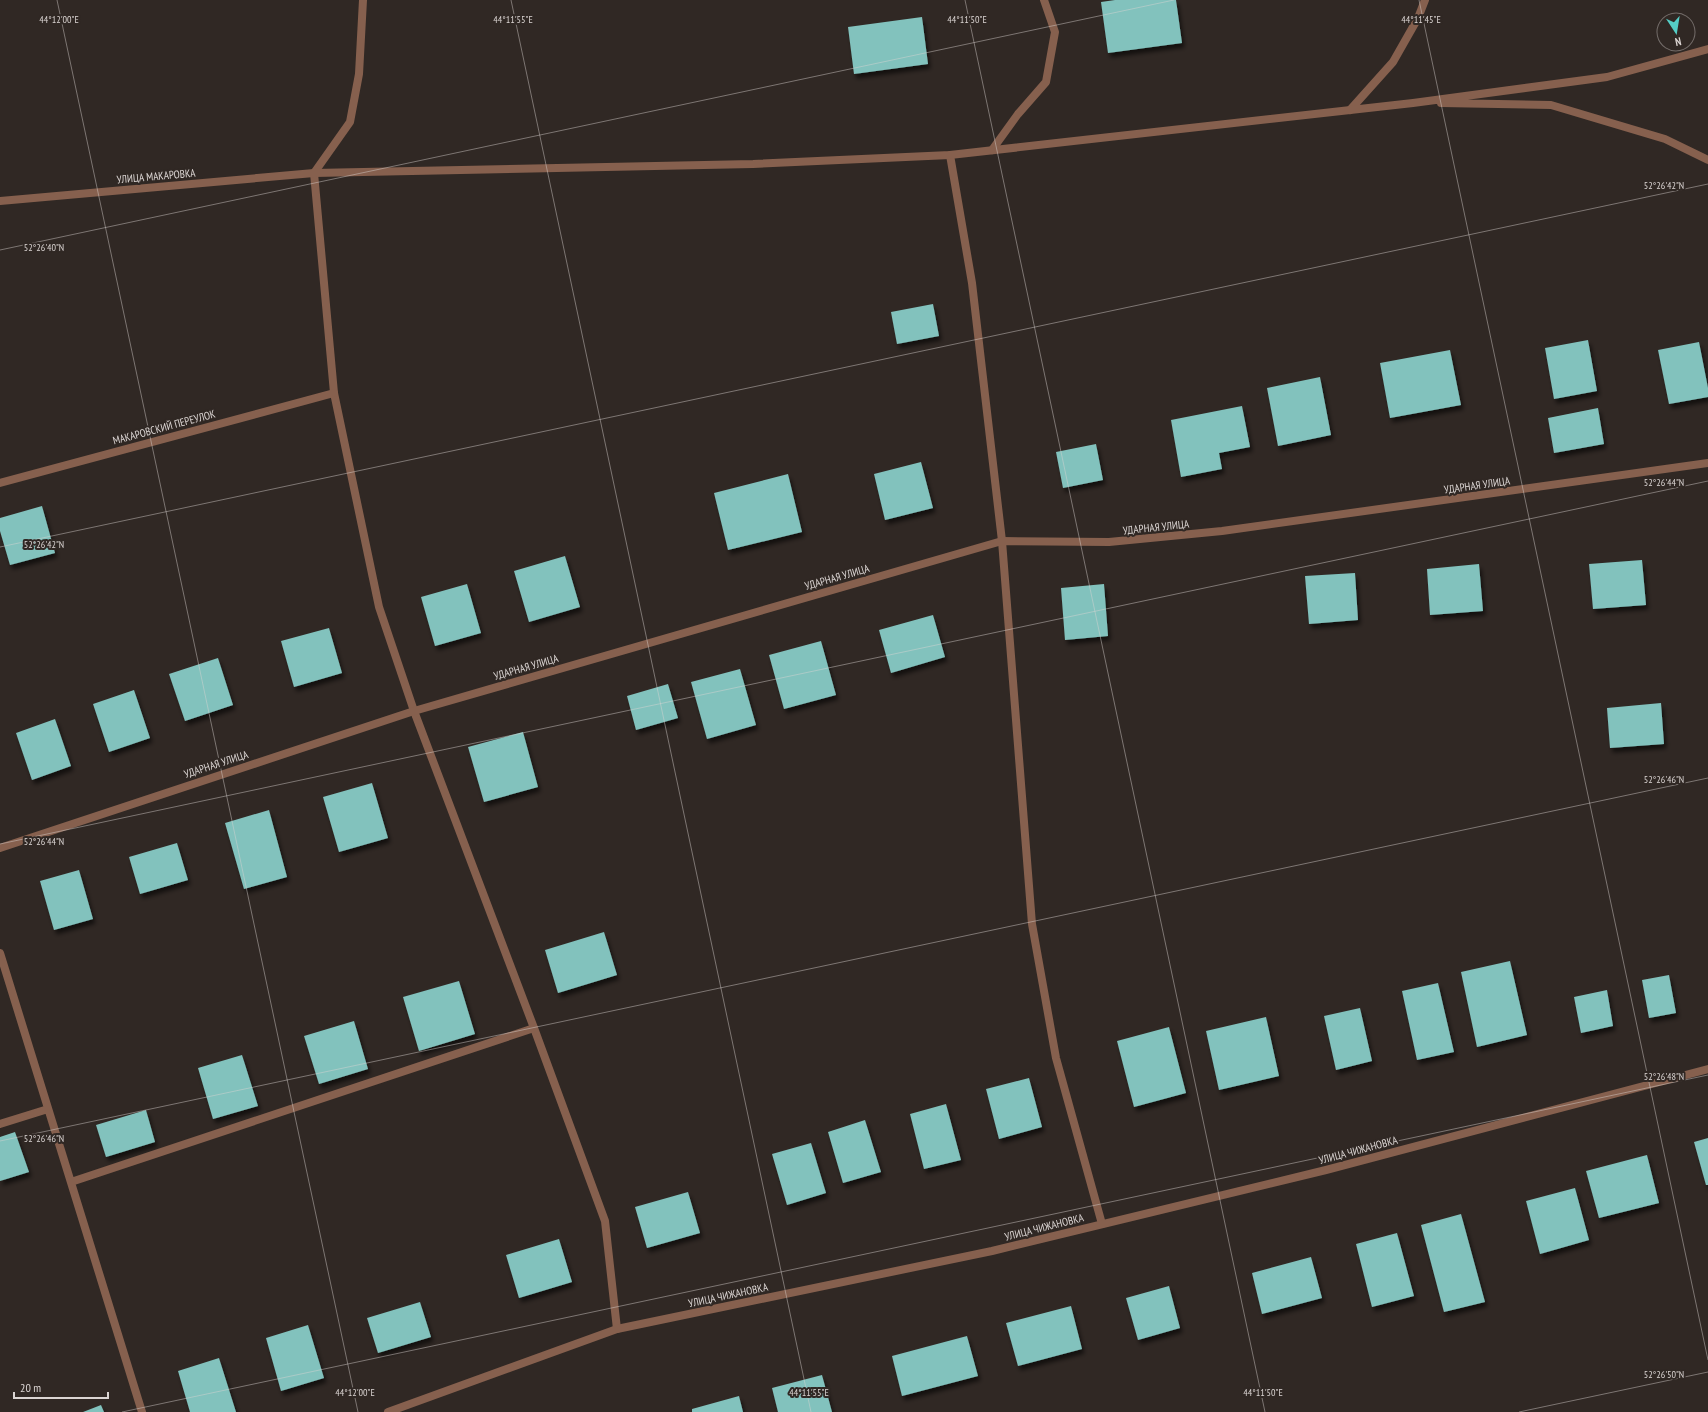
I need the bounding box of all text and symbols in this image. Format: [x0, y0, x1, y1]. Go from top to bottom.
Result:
north arrow [1656, 12, 1696, 52]
text: 44°12'00"E [39, 13, 79, 26]
text: 44°11'55"E [493, 13, 533, 26]
text: 44°11'50"E [947, 13, 987, 26]
text: 44°11'45"E [1401, 13, 1441, 26]
text: N [1674, 34, 1682, 49]
street label: УЛИЦА МАКАРОВКА [116, 166, 197, 186]
text: 52°26'42"N [1644, 179, 1684, 192]
text: 52°26'40"N [24, 241, 64, 254]
street label: МАКАРОВСКИЙ ПЕРЕУЛОК [111, 406, 217, 447]
street label: УДАРНАЯ УЛИЦА [1443, 473, 1512, 497]
text: 52°26'44"N [1644, 476, 1684, 489]
street label: УДАРНАЯ УЛИЦА [1122, 516, 1191, 537]
text: 52°26'42"N [24, 538, 64, 551]
street label: УДАРНАЯ УЛИЦА [803, 561, 872, 593]
street label: УДАРНАЯ УЛИЦА [492, 651, 561, 683]
street label: УДАРНАЯ УЛИЦА [182, 747, 251, 781]
text: 52°26'46"N [1644, 773, 1684, 786]
text: 52°26'44"N [24, 835, 64, 848]
text: 52°26'48"N [1644, 1070, 1684, 1083]
text: 52°26'46"N [24, 1132, 64, 1145]
street label: УЛИЦА ЧИЖАНОВКА [1317, 1133, 1400, 1167]
street label: УЛИЦА ЧИЖАНОВКА [1003, 1210, 1086, 1244]
street label: УЛИЦА ЧИЖАНОВКА [687, 1280, 770, 1310]
text: 52°26'50"N [1644, 1368, 1684, 1381]
scale bar [14, 1374, 108, 1400]
text: 20 m [20, 1380, 41, 1395]
text: 44°12'00"E [335, 1386, 375, 1399]
text: 44°11'55"E [789, 1386, 829, 1399]
text: 44°11'50"E [1243, 1386, 1283, 1399]

